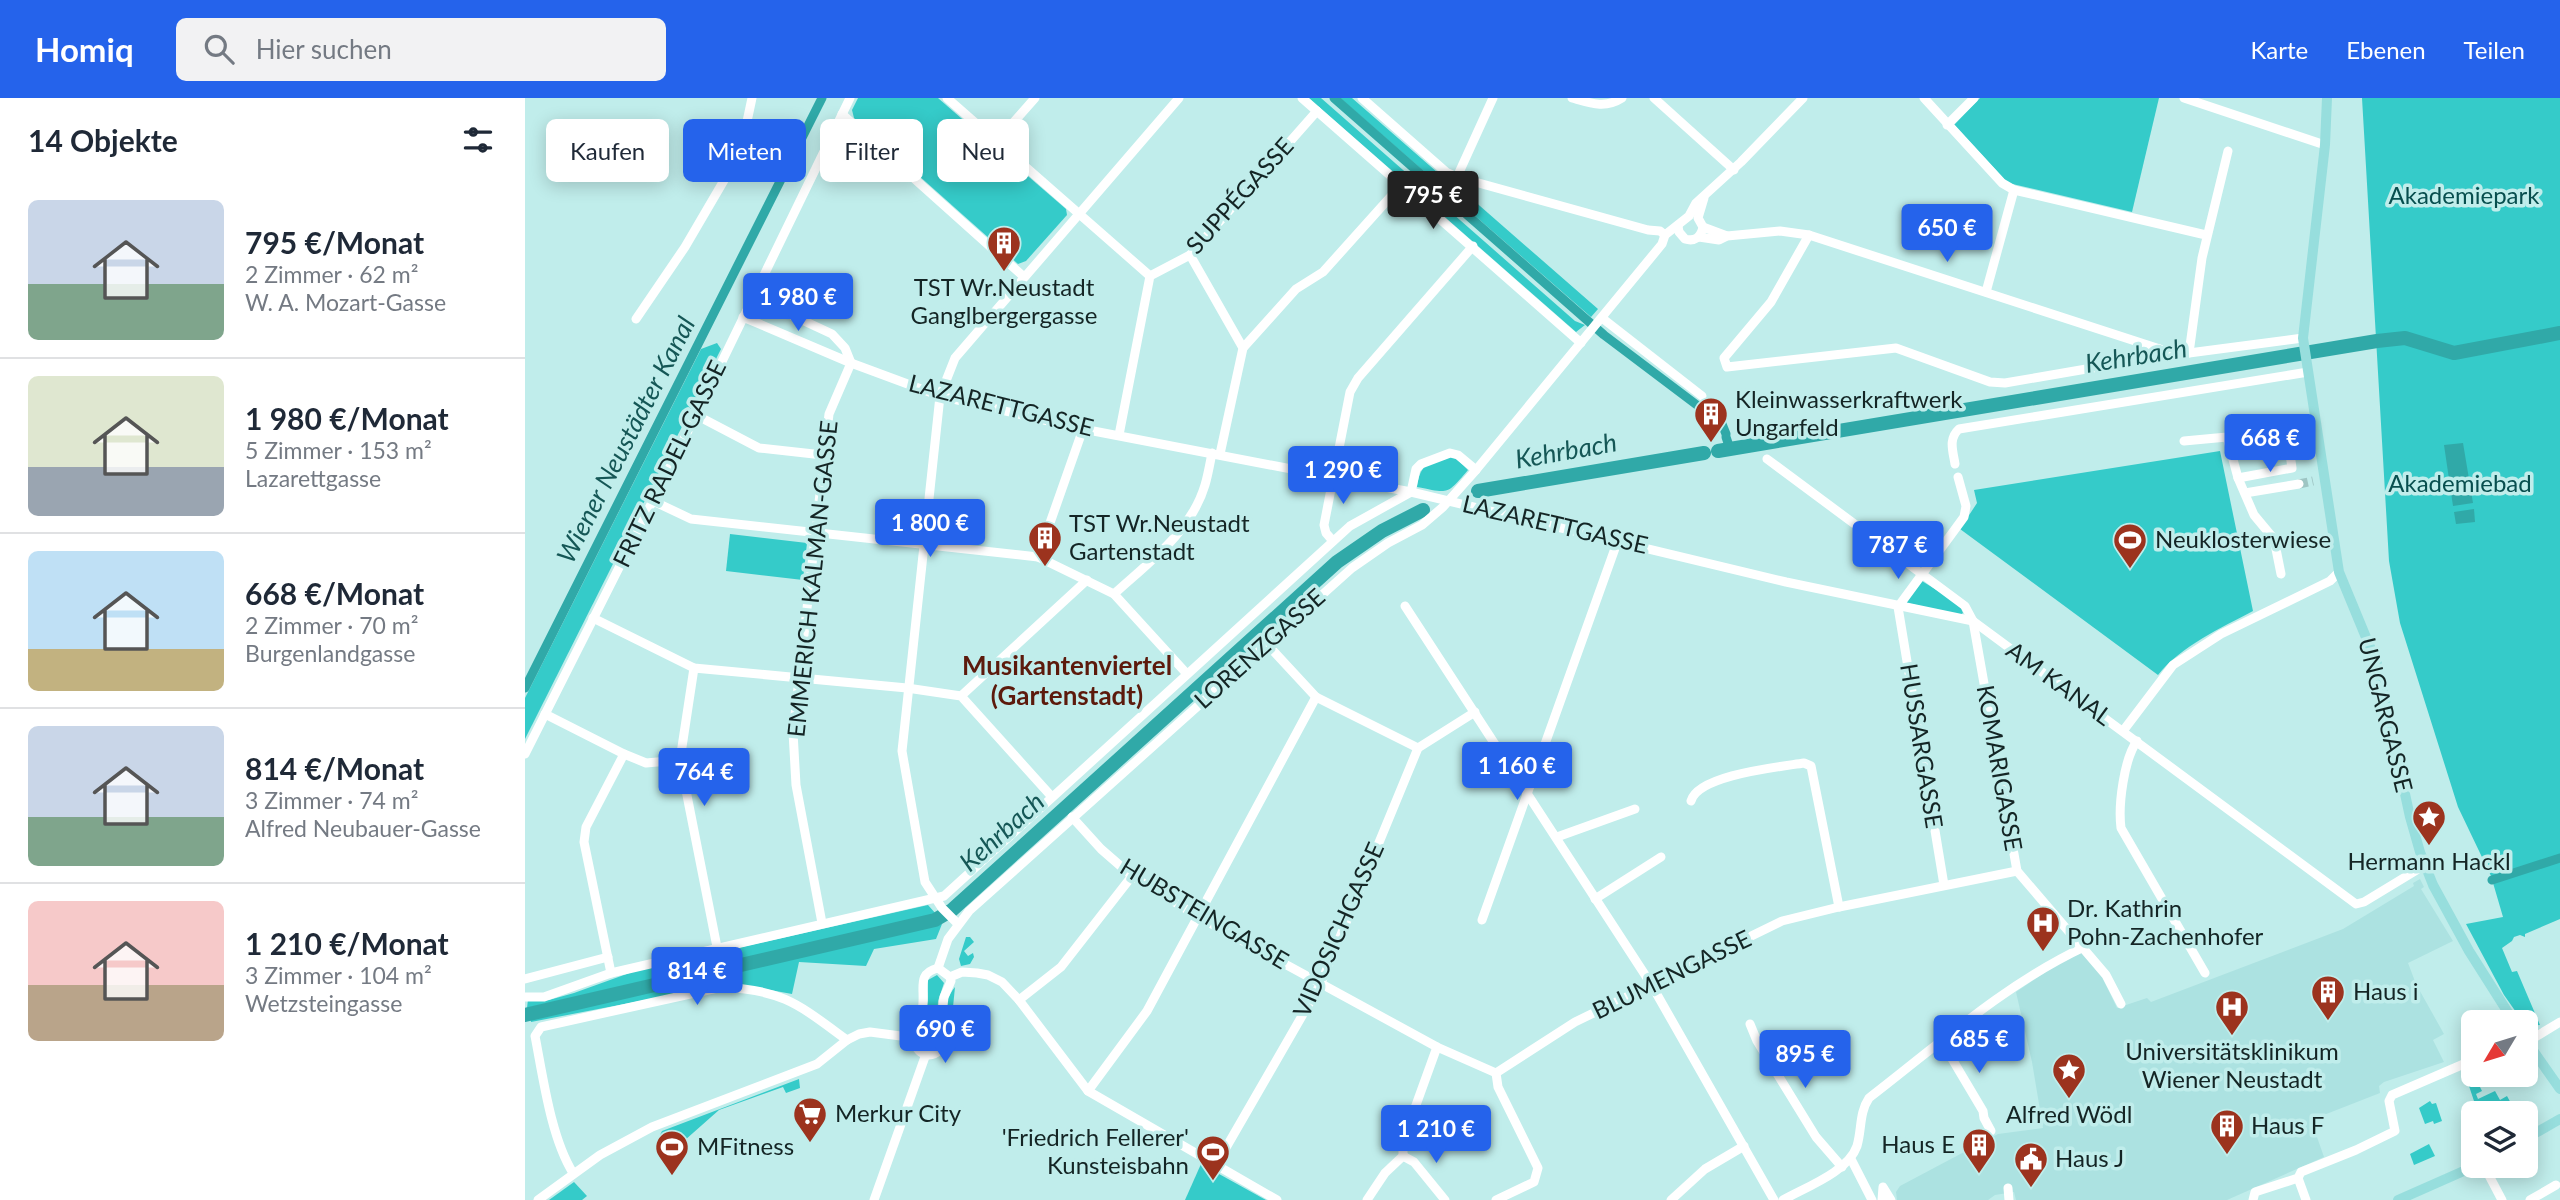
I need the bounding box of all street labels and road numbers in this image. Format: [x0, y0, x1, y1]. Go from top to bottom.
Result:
street label: SUPPÉGASSE [1179, 131, 1299, 259]
street label: FRITZ RADEL-GASSE [606, 355, 731, 572]
street label: LAZARETTGASSE [906, 368, 1097, 442]
street label: EMMERICH KALMAN-GASSE [780, 419, 843, 739]
street label: LAZARETTGASSE [1460, 488, 1651, 559]
street label: LORENZGASSE [1188, 582, 1330, 714]
street label: UNGARGASSE [2353, 634, 2420, 795]
street label: AM KANAL [2001, 635, 2118, 731]
street label: HUSSARGASSE [1895, 661, 1950, 830]
street label: KOMARIGASSE [1972, 683, 2029, 853]
street label: VIDOSICHGASSE [1286, 838, 1389, 1021]
street label: HUBSTEINGASSE [1115, 851, 1294, 974]
street label: BLUMENGASSE [1587, 923, 1755, 1025]

